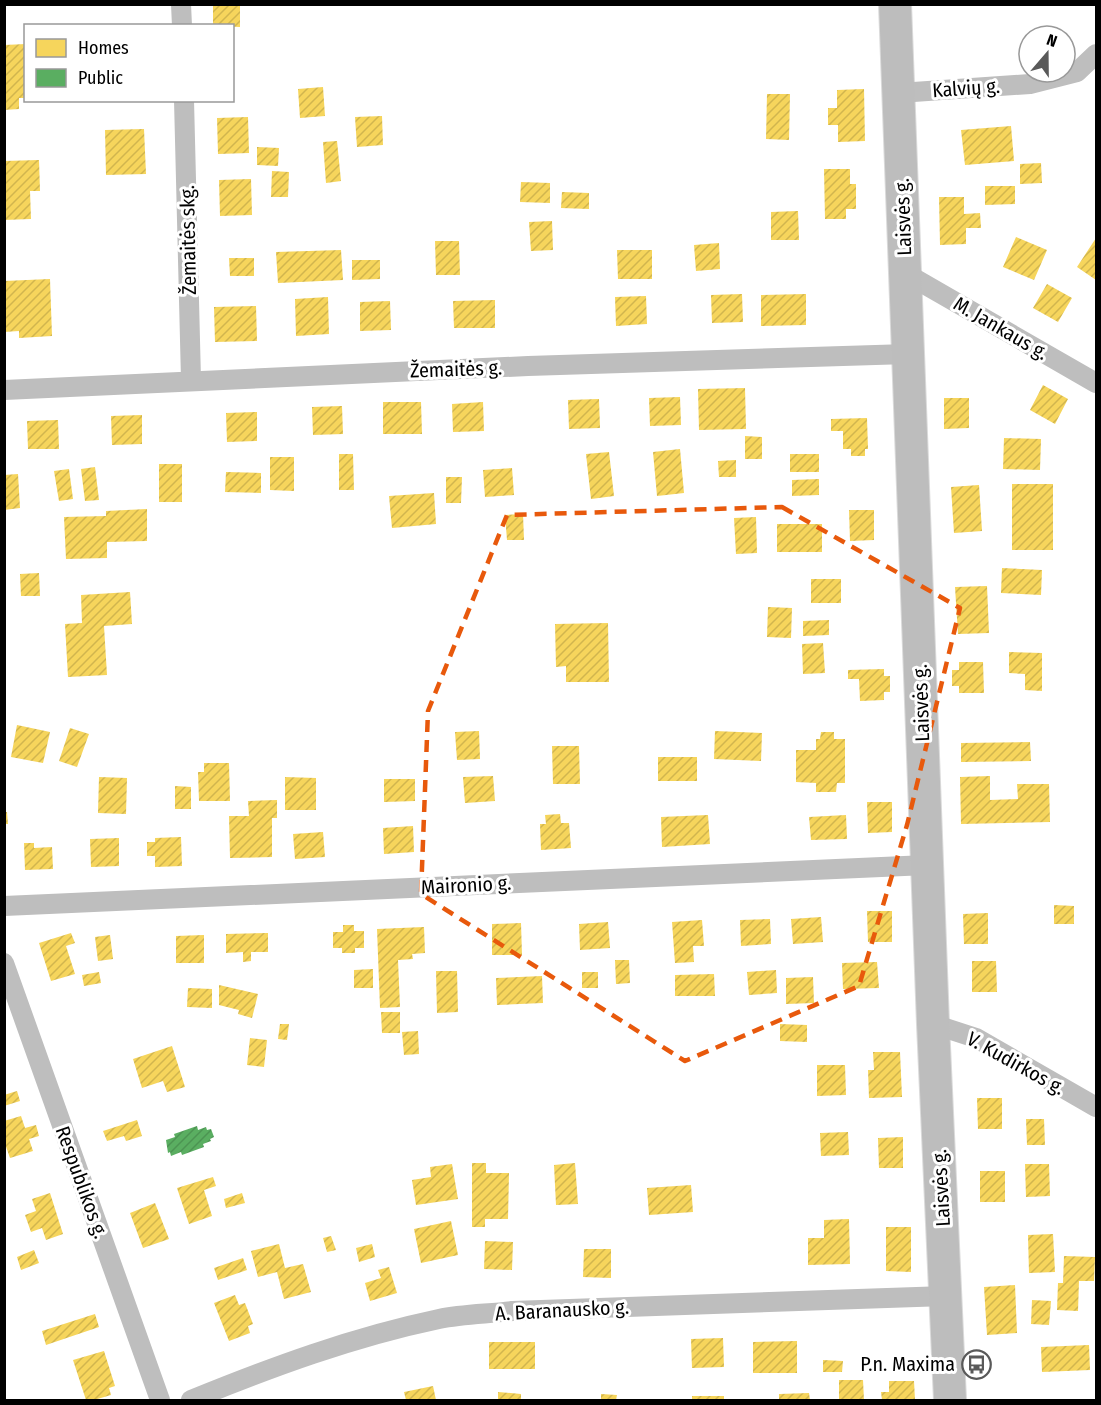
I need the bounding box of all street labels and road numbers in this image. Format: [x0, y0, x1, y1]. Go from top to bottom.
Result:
street label: Kalvių g. [931, 74, 1001, 102]
street label: Laisvės g. [890, 178, 916, 256]
street label: Žemaitės skg. [175, 185, 201, 295]
street label: M. Jankaus g. [949, 291, 1053, 365]
street label: Žemaitės g. [410, 355, 502, 383]
street label: Laisvės g. [908, 664, 934, 742]
street label: Maironio g. [420, 871, 512, 899]
street label: V. Kudirkos g. [963, 1026, 1069, 1100]
street label: Respublikos g. [51, 1123, 113, 1241]
street label: Laisvės g. [927, 1149, 955, 1227]
street label: A. Baranausko g. [495, 1295, 629, 1325]

